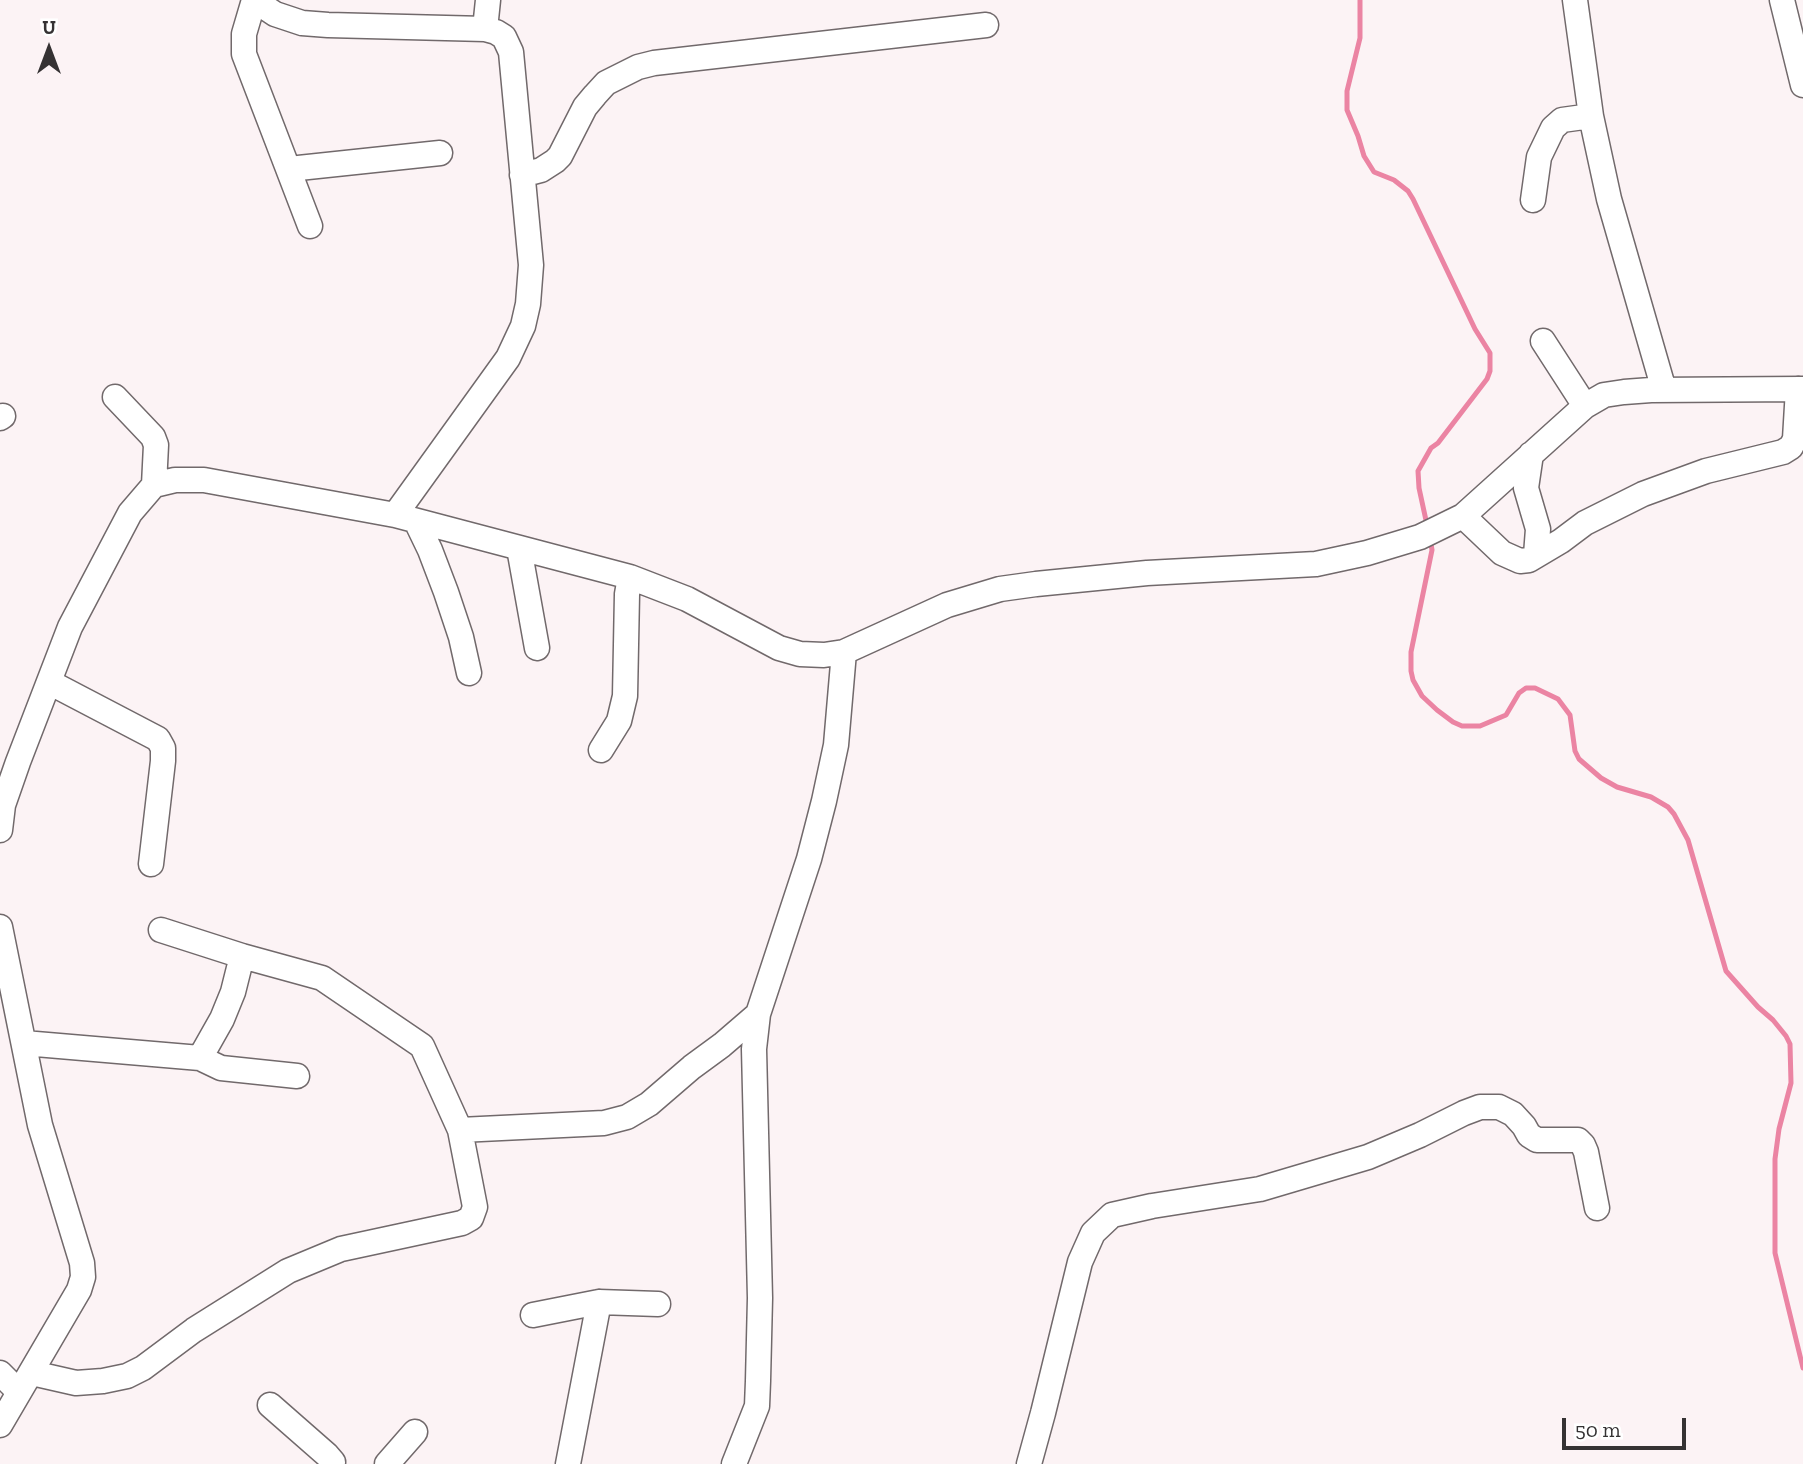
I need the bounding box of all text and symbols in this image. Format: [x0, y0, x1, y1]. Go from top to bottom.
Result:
north arrow [14, 14, 84, 84]
text: U [42, 16, 56, 39]
scale bar [1565, 1404, 1689, 1448]
text: 50 m [1575, 1417, 1621, 1442]

